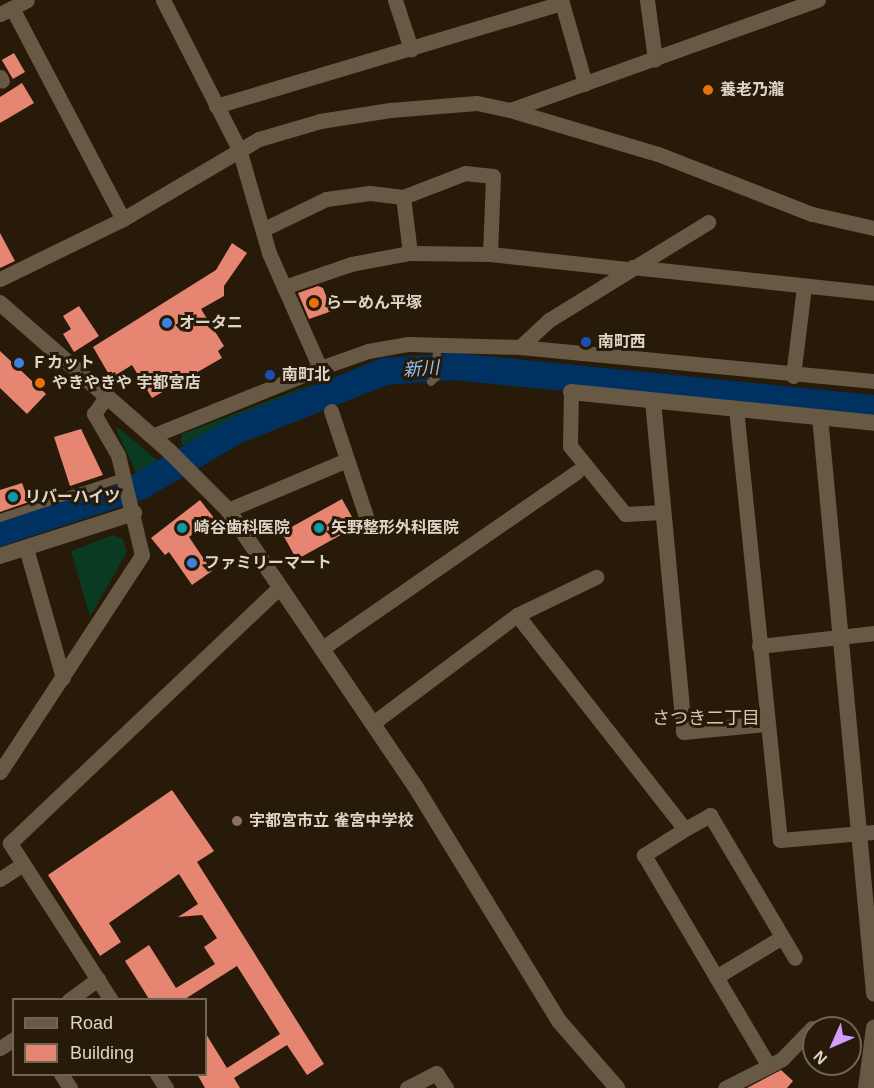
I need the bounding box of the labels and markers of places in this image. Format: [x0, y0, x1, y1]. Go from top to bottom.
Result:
place label: 養老乃瀧 [720, 80, 784, 100]
marker: 養老乃瀧 [701, 83, 715, 97]
place label: らーめん平塚 [326, 293, 422, 313]
marker: らーめん平塚 [307, 296, 321, 310]
place label: オータニ [179, 313, 243, 333]
marker: オータニ [160, 316, 174, 330]
place label: 南町西 [598, 332, 646, 352]
marker: 南町西 [579, 335, 593, 349]
place label: Ｆカット [31, 353, 95, 373]
marker: Ｆカット [12, 356, 26, 370]
place label: 南町北 [282, 365, 330, 385]
marker: 南町北 [263, 368, 277, 382]
place label: やきやきや 宇都宮店 [52, 373, 200, 393]
marker: やきやきや 宇都宮店 [33, 376, 47, 390]
place label: リバーハイツ [25, 487, 121, 507]
marker: リバーハイツ [6, 490, 20, 504]
place label: 崎谷歯科医院 [194, 518, 290, 538]
place label: 矢野整形外科医院 [331, 518, 459, 538]
marker: 崎谷歯科医院 [175, 521, 189, 535]
marker: 矢野整形外科医院 [312, 521, 326, 535]
place label: ファミリーマート [204, 553, 332, 573]
marker: ファミリーマート [185, 556, 199, 570]
place label: 宇都宮市立 雀宮中学校 [249, 811, 413, 831]
marker: 宇都宮市立 雀宮中学校 [230, 814, 244, 828]

